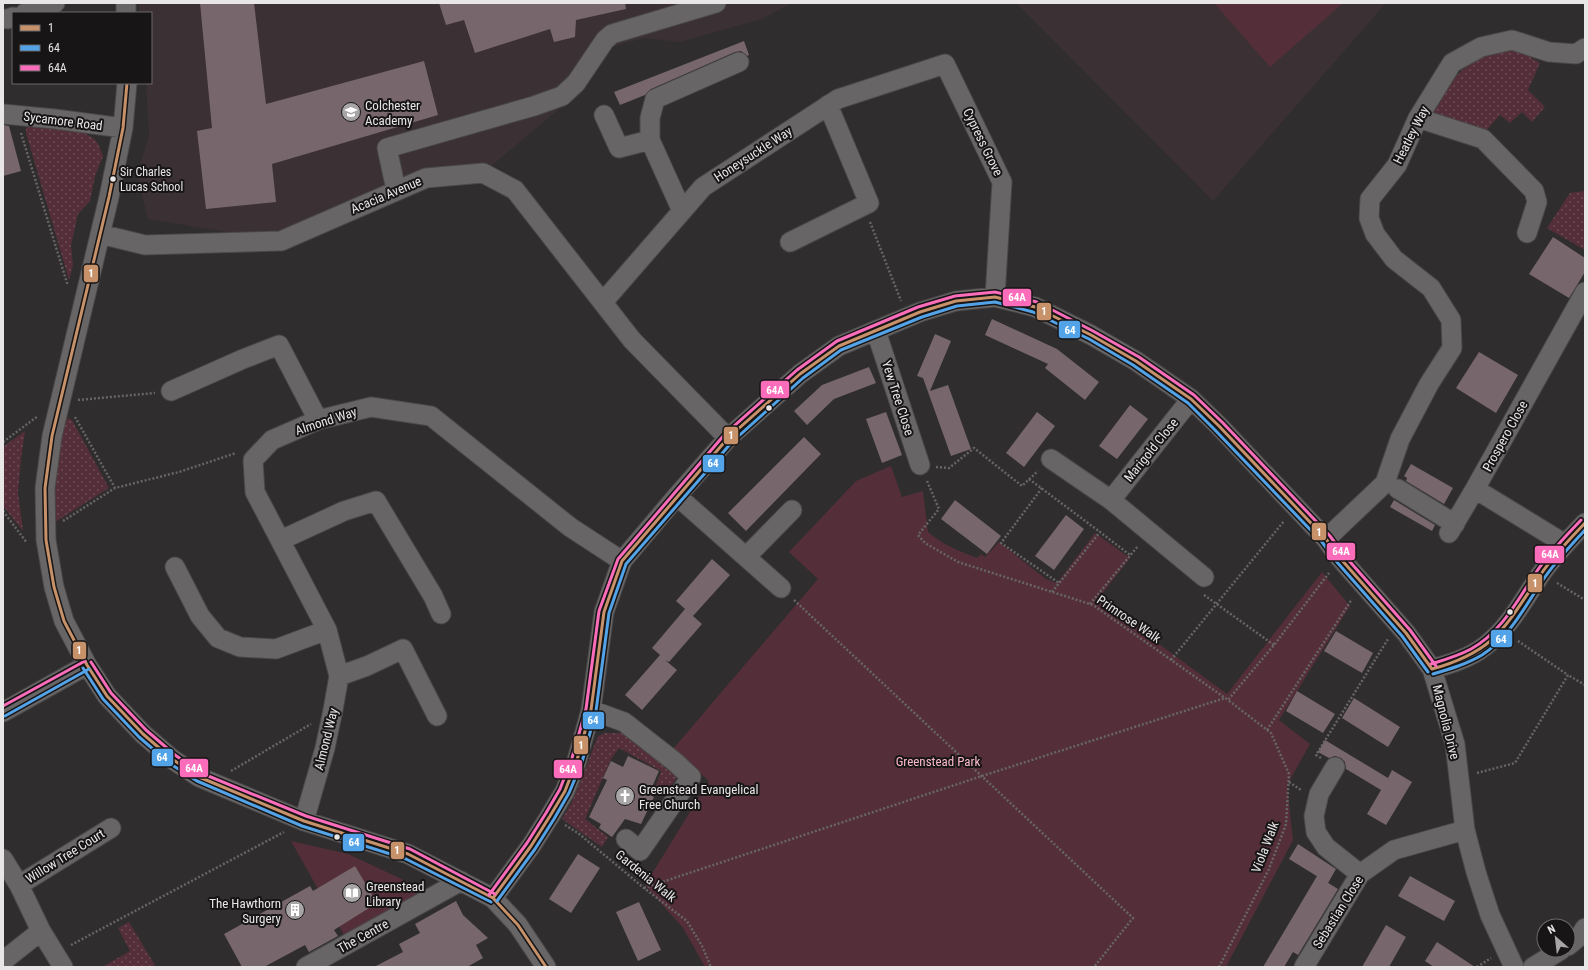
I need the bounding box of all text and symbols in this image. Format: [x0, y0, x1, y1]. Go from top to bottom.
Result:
legend [12, 12, 152, 84]
text: 1 [48, 21, 54, 35]
text: 64 [48, 41, 60, 55]
text: 64A [48, 61, 67, 75]
place label: Colchester Academy [365, 98, 420, 128]
school or university icon: Colchester Academy [340, 101, 362, 123]
street label: Heatley Way [1390, 103, 1432, 166]
street label: Cypress Grove [960, 106, 1006, 178]
street label: Sycamore Road [23, 109, 103, 133]
street label: Honeysuckle Way [711, 123, 795, 185]
place label: Sir Charles Lucas School [120, 165, 183, 194]
street label: Acacia Avenue [348, 173, 424, 217]
marker: Sir Charles Lucas School [108, 174, 118, 184]
line badge: 1 [83, 264, 99, 283]
text: 1 [88, 267, 94, 280]
line badge: 64A [1002, 288, 1032, 307]
text: 64A [1008, 291, 1026, 304]
line badge: 1 [1036, 302, 1052, 321]
text: 1 [1041, 305, 1047, 318]
line badge: 64 [1058, 320, 1081, 339]
text: 64 [1064, 324, 1076, 337]
street label: Yew Tree Close [879, 359, 917, 437]
line badge: 64A [760, 380, 790, 399]
text: 64A [766, 384, 784, 397]
street label: Prospero Close [1479, 398, 1531, 474]
unlabelled marker [764, 403, 774, 413]
street label: Almond Way [293, 404, 359, 438]
street label: Marigold Close [1121, 415, 1181, 485]
line badge: 1 [723, 426, 739, 445]
text: 1 [728, 429, 734, 442]
line badge: 64 [702, 454, 725, 473]
text: 64 [707, 457, 719, 470]
line badge: 1 [1311, 522, 1327, 541]
text: 1 [1316, 526, 1322, 539]
line badge: 64A [1326, 542, 1356, 561]
text: 64A [1332, 545, 1350, 558]
line badge: 64A [1534, 545, 1565, 564]
text: 64A [1541, 548, 1559, 561]
line badge: 1 [1527, 573, 1543, 593]
text: 1 [1532, 577, 1538, 590]
street label: Primrose Walk [1094, 592, 1164, 646]
unlabelled marker [1505, 607, 1515, 617]
line badge: 64 [1490, 629, 1513, 648]
text: 64 [1495, 633, 1507, 646]
line badge: 1 [72, 641, 87, 660]
text: 1 [76, 644, 82, 657]
street label: Magnolia Drive [1429, 683, 1463, 761]
street label: Almond Way [311, 706, 341, 772]
line badge: 64 [582, 711, 605, 730]
text: 64 [587, 714, 599, 727]
line badge: 1 [573, 735, 589, 755]
text: 1 [578, 739, 584, 752]
line badge: 64 [151, 748, 174, 767]
text: 64 [156, 751, 168, 764]
park label: Greenstead Park [896, 754, 980, 769]
line badge: 64A [179, 758, 209, 778]
line badge: 64A [553, 759, 583, 779]
text: 64A [185, 762, 203, 775]
text: 64A [559, 763, 577, 776]
place label: Greenstead Evangelical Free Church [639, 782, 759, 812]
church icon: Greenstead Evangelical Free Church [614, 785, 636, 807]
street label: Viola Walk [1248, 819, 1282, 875]
street label: Willow Tree Court [23, 826, 107, 886]
unlabelled marker [332, 832, 342, 842]
line badge: 64 [342, 833, 365, 852]
text: 64 [348, 836, 360, 849]
line badge: 1 [390, 841, 405, 860]
text: 1 [394, 844, 400, 857]
street label: Gardenia Walk [613, 847, 679, 905]
street label: Sebastian Close [1310, 873, 1366, 951]
place label: Greenstead Library [366, 879, 425, 909]
library icon: Greenstead Library [341, 882, 363, 904]
place label: The Hawthorn Surgery [209, 896, 282, 926]
building icon: The Hawthorn Surgery [284, 899, 306, 921]
street label: The Centre [335, 916, 391, 956]
north arrow [1536, 918, 1576, 958]
text: N [1546, 922, 1558, 937]

